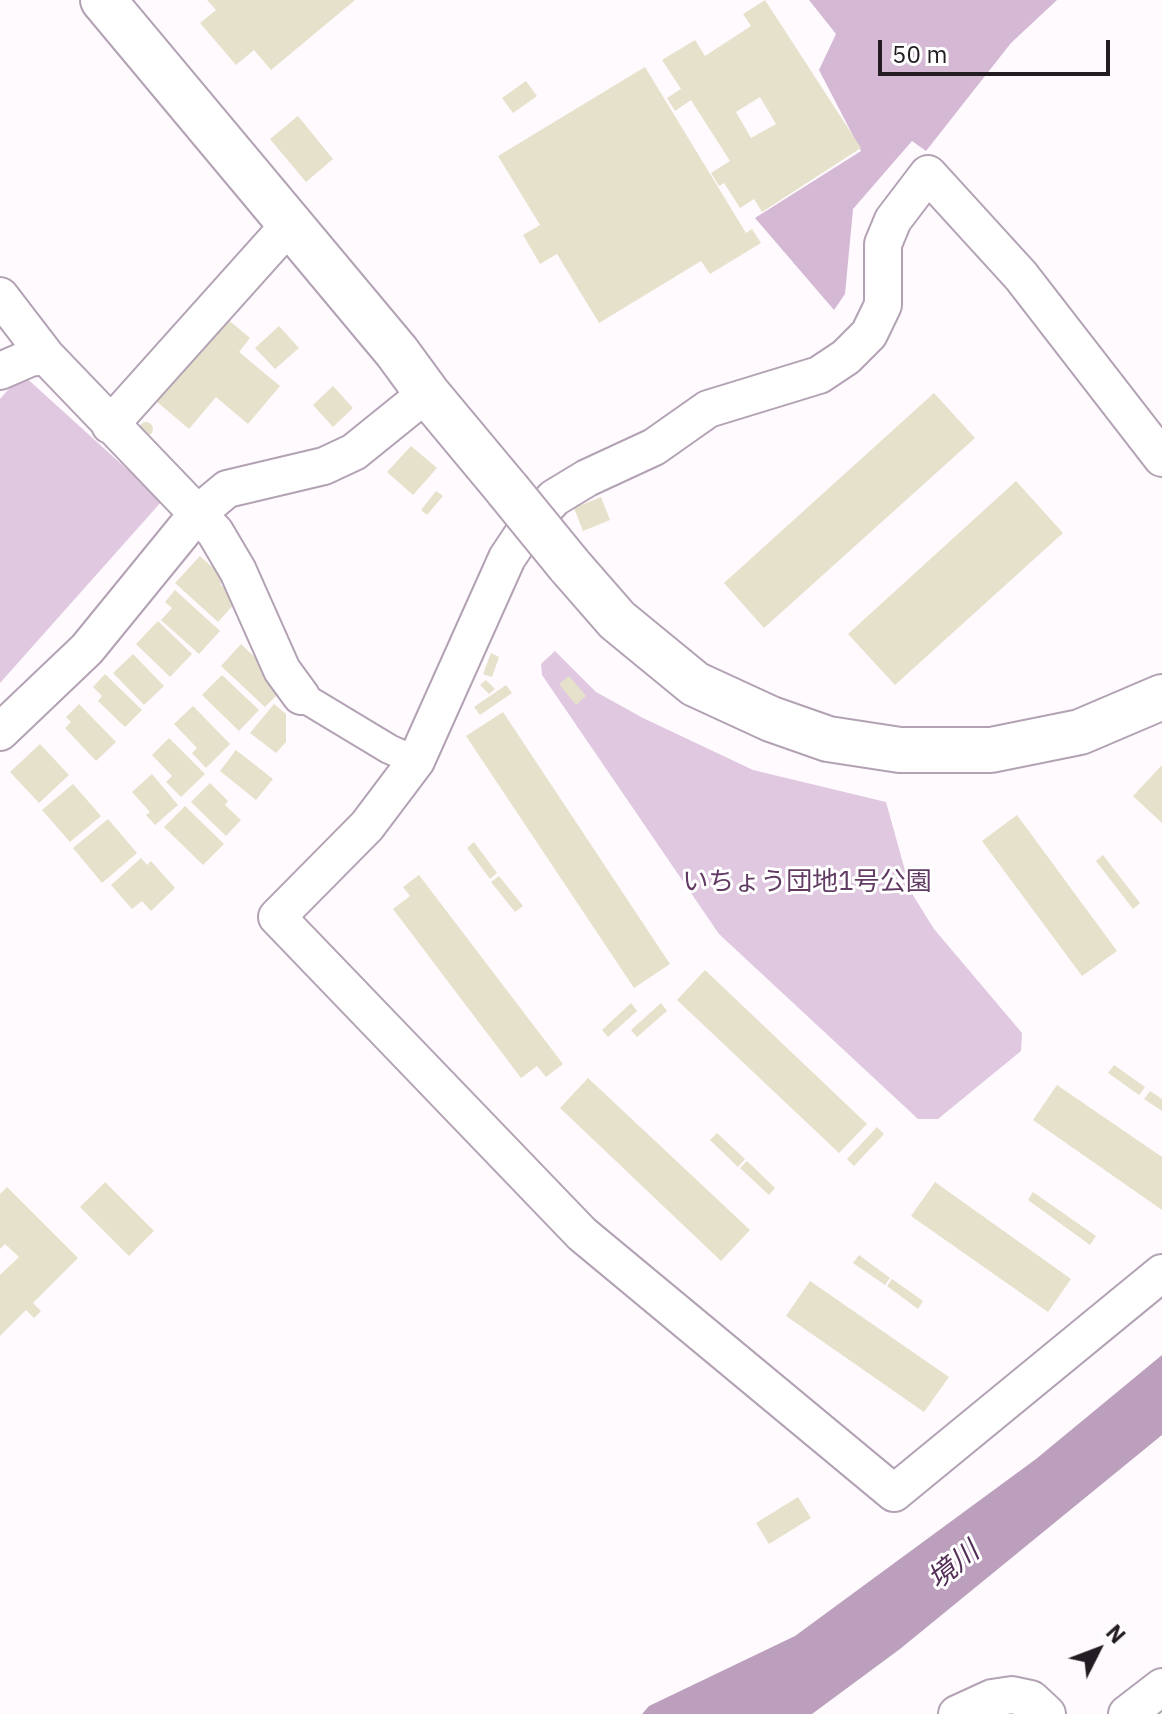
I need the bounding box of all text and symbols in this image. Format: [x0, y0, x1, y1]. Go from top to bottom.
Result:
scale bar [882, 24, 1114, 74]
text: 50 m [892, 38, 947, 70]
park label: いちょう団地1号公園 [682, 866, 932, 898]
water label: 境川 [922, 1535, 986, 1597]
north arrow [1058, 1610, 1138, 1690]
text: N [1100, 1618, 1132, 1649]

